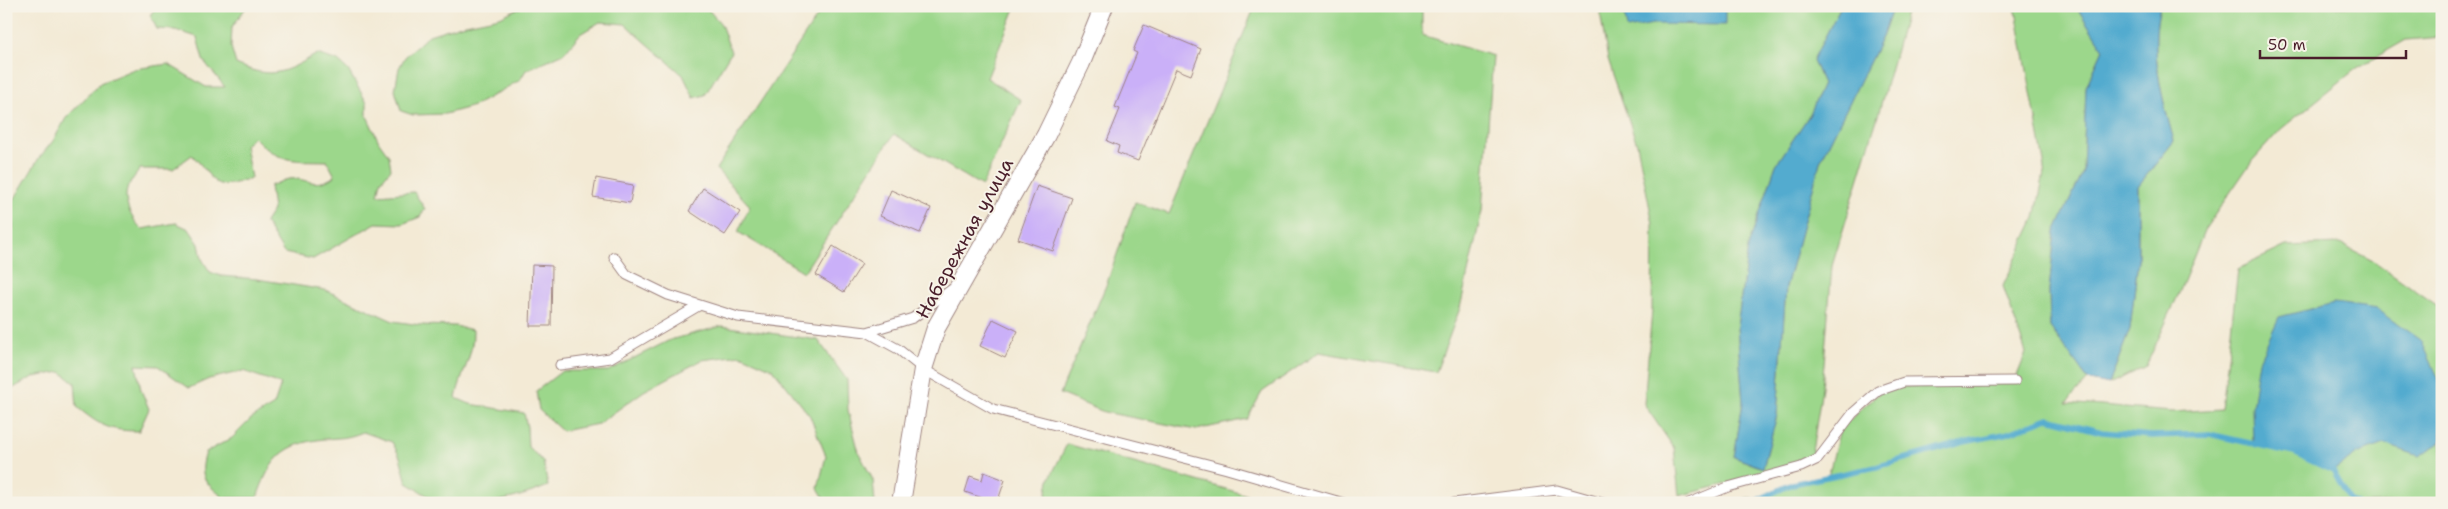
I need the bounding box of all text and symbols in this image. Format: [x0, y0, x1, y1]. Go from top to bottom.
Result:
scale bar [2260, 28, 2407, 60]
text: 50 m [2268, 35, 2306, 55]
street label: Набережная улица [910, 153, 1019, 323]

